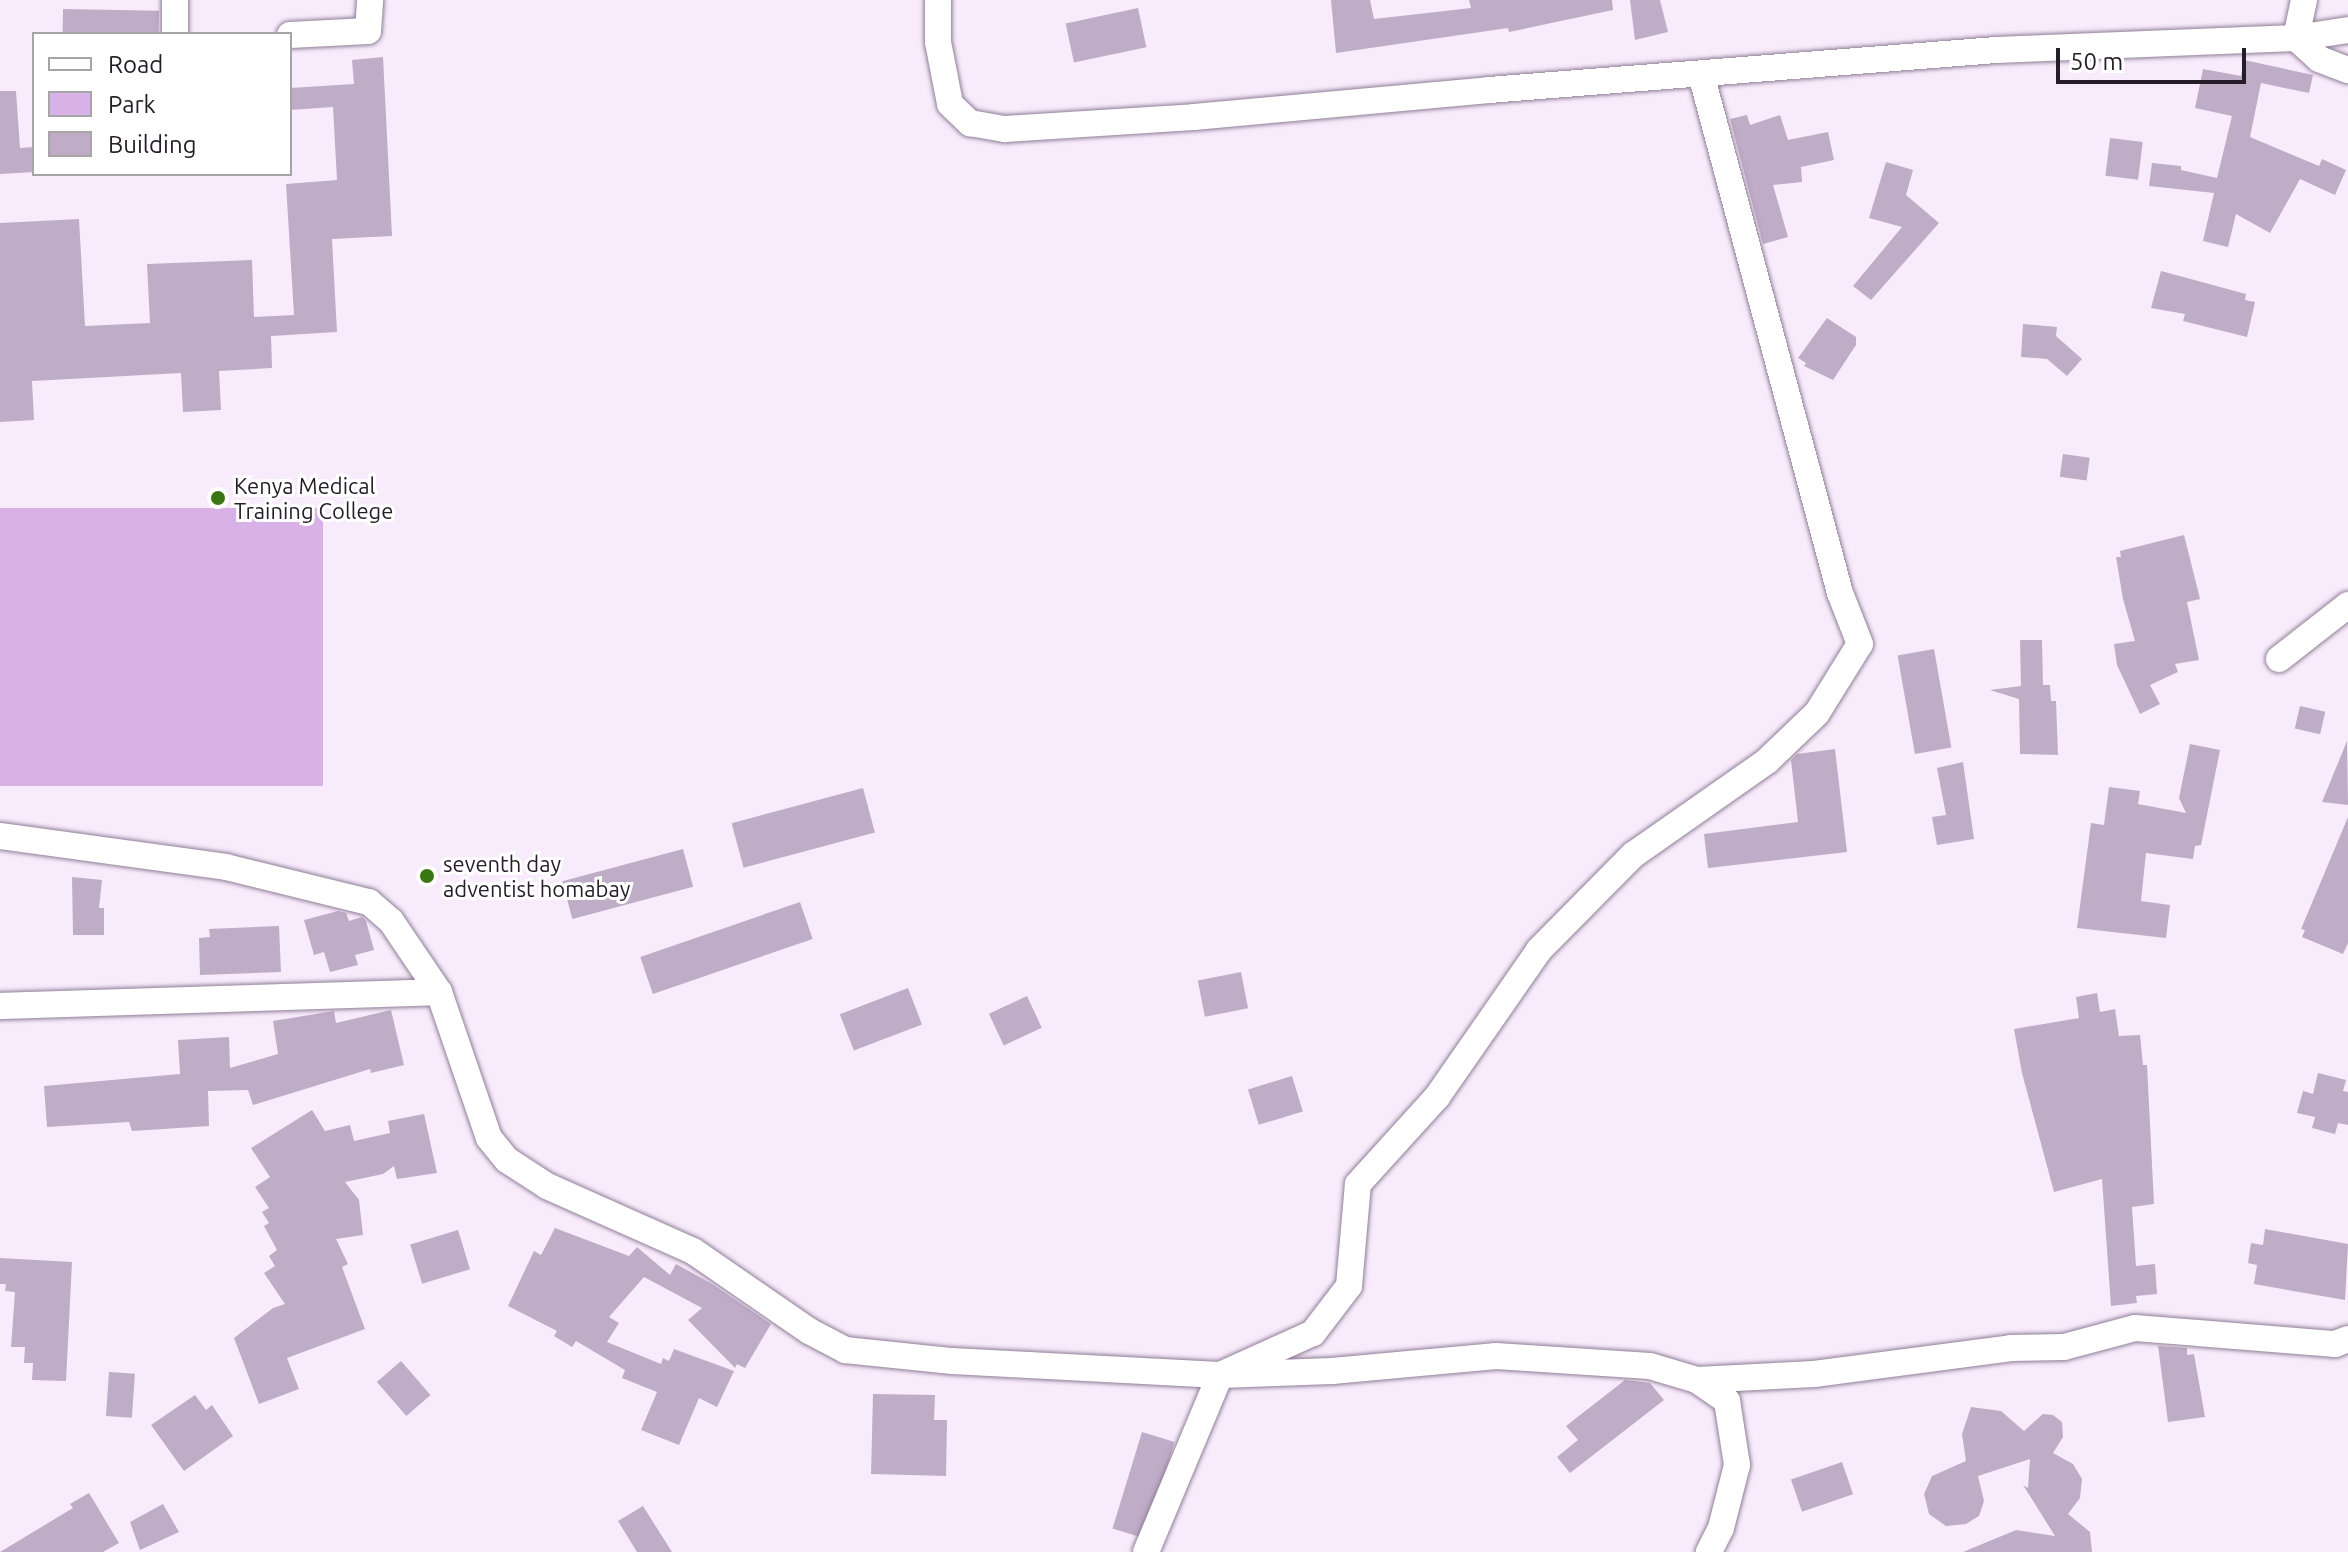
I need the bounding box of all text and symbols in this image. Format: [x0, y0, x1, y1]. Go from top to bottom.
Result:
legend [32, 32, 292, 176]
scale bar [2060, 32, 2250, 82]
text: 50 m [2070, 48, 2123, 75]
text: Road [108, 51, 163, 78]
text: Park [108, 91, 156, 118]
text: Building [108, 131, 196, 158]
place label: Kenya Medical Training College [234, 472, 393, 524]
marker: Kenya Medical Training College [209, 489, 227, 507]
place label: seventh day adventist homabay [443, 850, 630, 902]
marker: seventh day adventist homabay [418, 867, 436, 885]

